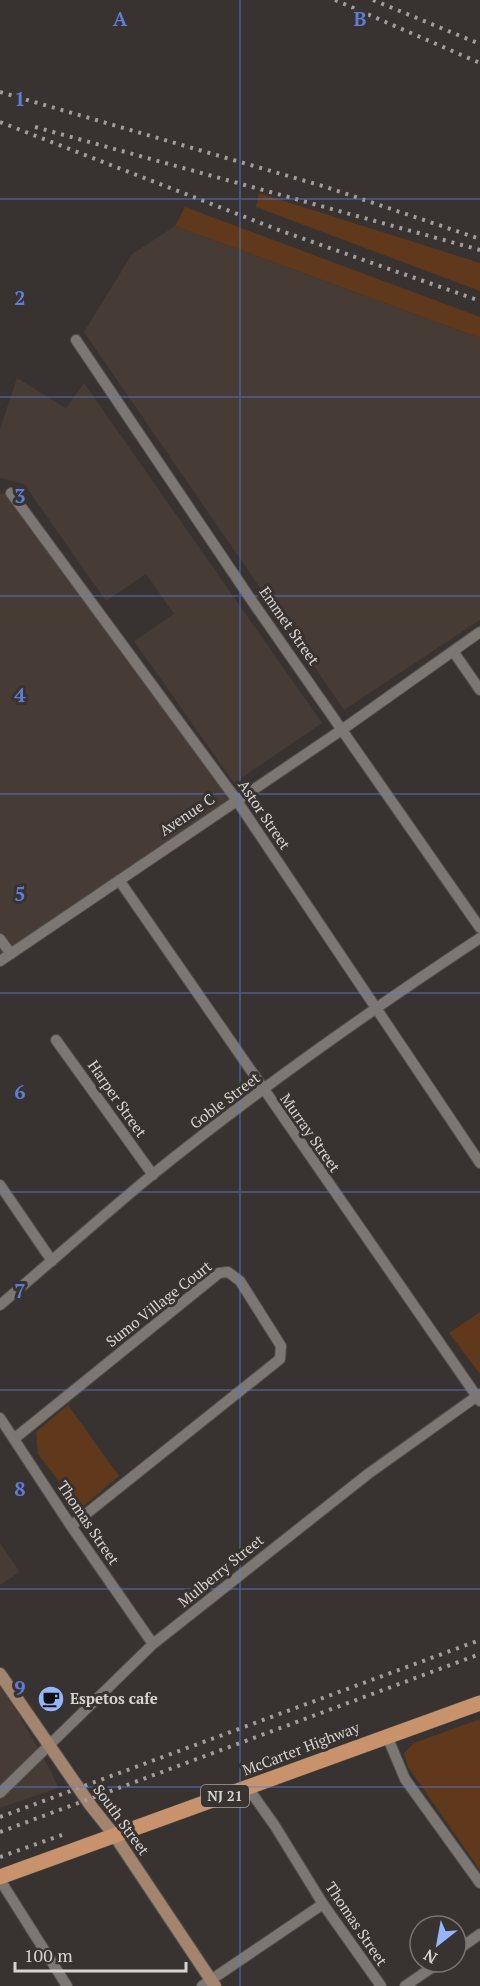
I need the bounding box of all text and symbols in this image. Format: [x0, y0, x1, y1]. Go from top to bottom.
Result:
text: A [113, 5, 128, 32]
text: B [354, 5, 367, 32]
text: 1 [14, 85, 26, 112]
text: 2 [14, 284, 26, 311]
text: 3 [14, 482, 26, 509]
street label: Emmet Street [255, 582, 324, 669]
text: 4 [14, 681, 26, 708]
street label: Astor Street [234, 776, 296, 854]
street label: Avenue C [155, 788, 218, 840]
text: 5 [14, 880, 26, 907]
street label: Harper Street [84, 1056, 152, 1141]
street label: Goble Street [185, 1067, 264, 1133]
text: 6 [14, 1078, 26, 1105]
street label: Murray Street [276, 1089, 346, 1176]
street label: Sumo Village Court [101, 1255, 216, 1351]
text: 7 [14, 1277, 26, 1304]
text: 8 [14, 1475, 26, 1502]
street label: Thomas Street [53, 1477, 124, 1569]
street label: Mulberry Street [173, 1529, 268, 1611]
text: 9 [14, 1674, 26, 1701]
cafe icon: Espetos cafe [36, 1684, 66, 1714]
place label: Espetos cafe [70, 1688, 158, 1708]
street label: McCarter Highway [239, 1716, 362, 1780]
street label: South Street [89, 1780, 155, 1859]
road number: NJ 21 [201, 1785, 249, 1807]
street label: Thomas Street [321, 1878, 392, 1970]
north arrow [408, 1914, 468, 1974]
scale bar [15, 1935, 186, 1973]
text: 100 m [24, 1943, 73, 1967]
text: N [419, 1944, 441, 1969]

